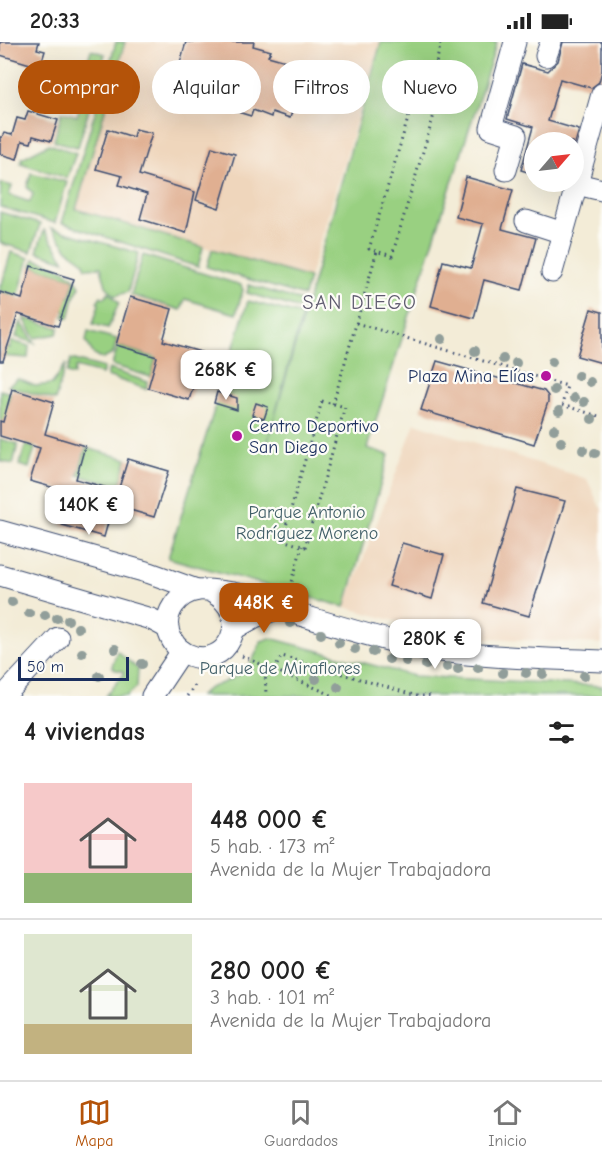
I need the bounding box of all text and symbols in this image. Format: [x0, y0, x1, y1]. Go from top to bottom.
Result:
text: 20:33 [30, 8, 80, 34]
chip: Comprar [18, 60, 140, 114]
chip: Alquilar [152, 60, 261, 114]
chip: Filtros [273, 60, 370, 114]
chip: Nuevo [382, 60, 478, 114]
north arrow [524, 132, 584, 192]
map controls [524, 132, 584, 192]
district label: SAN DIEGO [303, 291, 417, 314]
pin: 268K € [177, 350, 275, 401]
text: 268K € [195, 358, 257, 381]
place label: Plaza Mina Elías [408, 366, 534, 387]
marker: Plaza Mina Elías [539, 369, 553, 383]
place label: Centro Deportivo San Diego [249, 416, 379, 458]
marker: Centro Deportivo San Diego [230, 429, 244, 443]
pin: 140K € [40, 485, 138, 536]
text: 140K € [59, 493, 119, 516]
park label: Parque Antonio Rodríguez Moreno [236, 502, 378, 544]
pin: 448K € [215, 583, 313, 634]
text: 448K € [233, 591, 295, 614]
pin: 280K € [386, 619, 484, 670]
text: 280K € [403, 627, 467, 650]
scale bar [18, 654, 129, 682]
text: 50 m [27, 658, 64, 676]
park label: Parque de Miraflores [200, 658, 360, 679]
icon: filters [545, 716, 578, 749]
text: 4 viviendas [24, 717, 145, 747]
text: 448 000 € [210, 805, 329, 835]
icon: home [72, 807, 144, 879]
text: 5 hab. · 173 m² [210, 835, 334, 858]
text: Avenida de la Mujer Trabajadora [210, 858, 491, 881]
text: 280 000 € [210, 956, 332, 986]
icon: home [72, 958, 144, 1030]
text: 3 hab. · 101 m² [210, 986, 334, 1009]
text: Avenida de la Mujer Trabajadora [210, 1009, 491, 1032]
tab: Mapa [75, 1096, 114, 1150]
tab: Guardados [264, 1096, 338, 1150]
tab: Inicio [488, 1096, 527, 1150]

